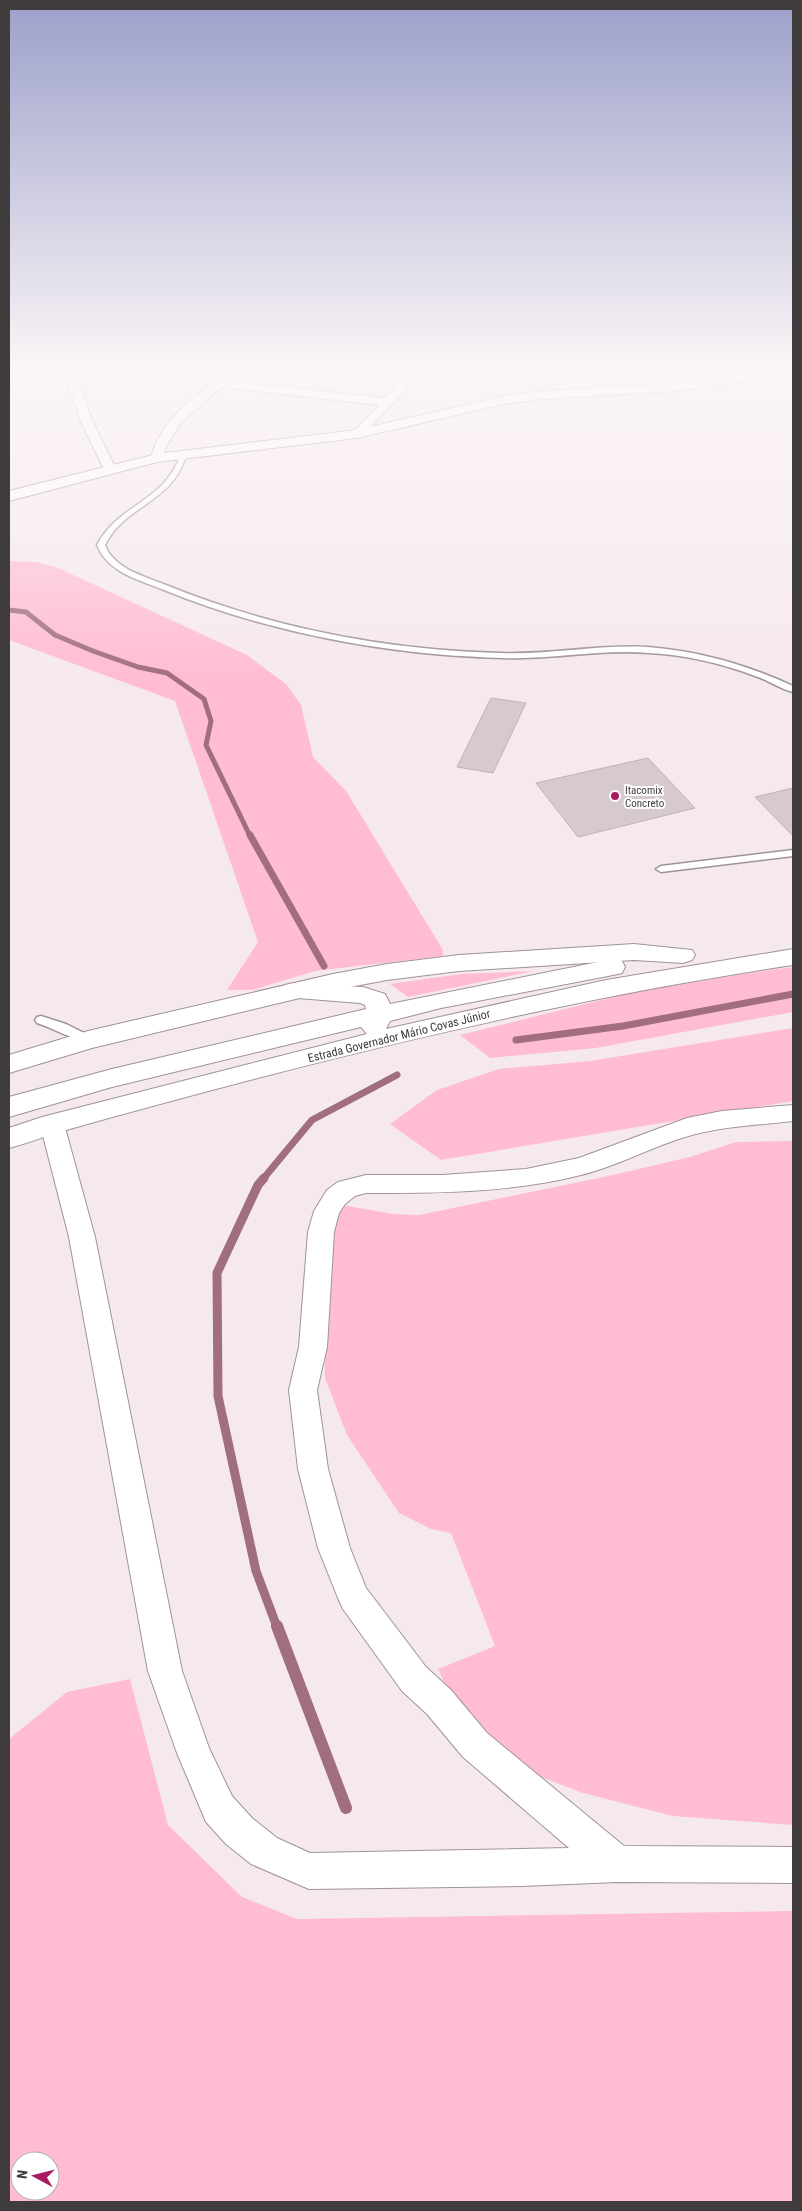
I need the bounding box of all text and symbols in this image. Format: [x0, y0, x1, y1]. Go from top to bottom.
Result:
place label: Itacomix Concreto [625, 784, 665, 810]
marker: Itacomix Concreto [609, 790, 621, 802]
street label: Estrada Governador Mário Covas Júnior [306, 1006, 492, 1065]
north arrow [10, 2151, 60, 2201]
text: N [14, 2169, 31, 2180]

